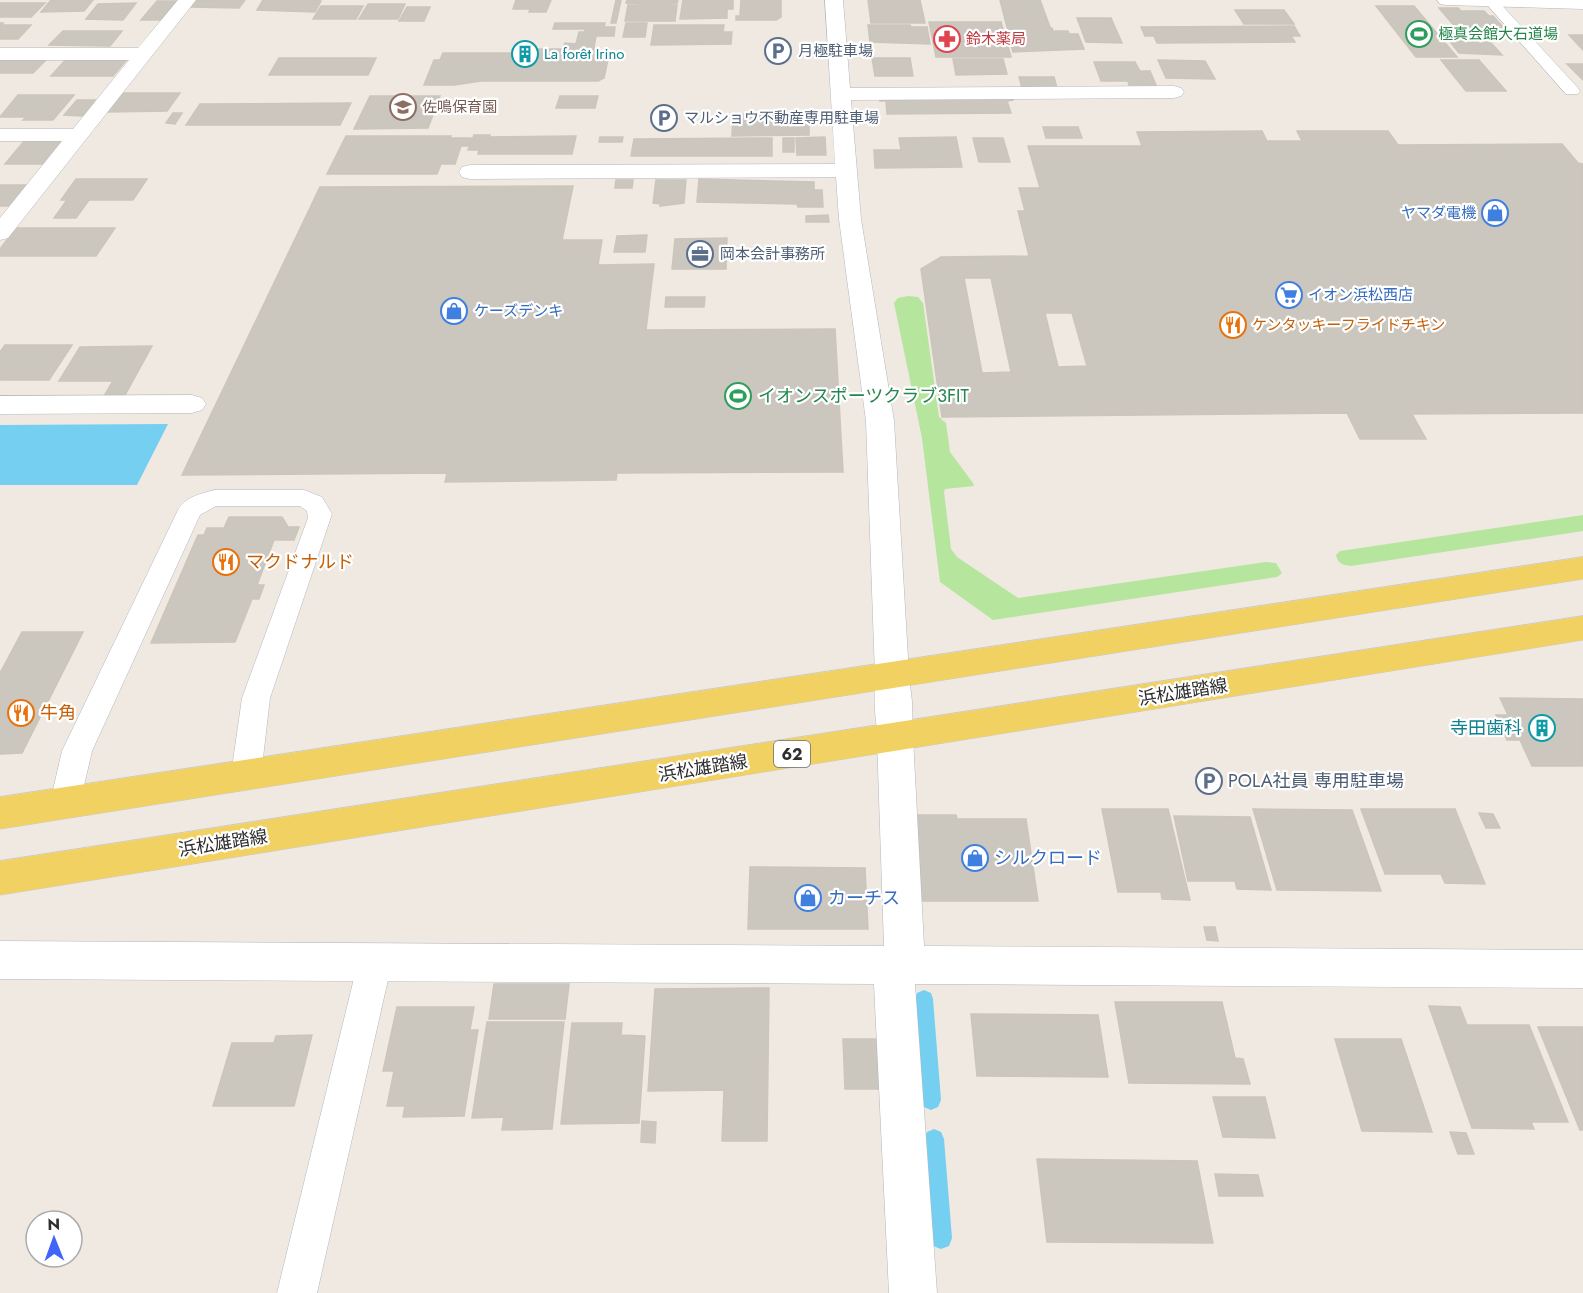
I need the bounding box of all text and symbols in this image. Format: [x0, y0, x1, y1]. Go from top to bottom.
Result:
sports icon: 極真会館大石道場 [1404, 19, 1434, 49]
place label: 極真会館大石道場 [1438, 23, 1558, 45]
pharmacy icon: 鈴木薬局 [932, 24, 962, 54]
place label: 鈴木薬局 [966, 28, 1026, 50]
parking icon: 月極駐車場 [763, 36, 793, 66]
building icon: La forêt Irino [510, 39, 540, 69]
place label: 月極駐車場 [798, 40, 873, 62]
place label: La forêt Irino [544, 43, 624, 65]
school or university icon: 佐鳴保育園 [388, 92, 418, 122]
place label: 佐鳴保育園 [422, 96, 497, 118]
parking icon: マルショウ不動産専用駐車場 [649, 103, 679, 133]
place label: マルショウ不動産専用駐車場 [684, 107, 879, 129]
shop icon: ヤマダ電機 [1480, 198, 1510, 228]
place label: ヤマダ電機 [1401, 202, 1476, 224]
office icon: 岡本会計事務所 [685, 239, 715, 269]
place label: 岡本会計事務所 [720, 243, 825, 265]
supermarket icon: イオン浜松西店 [1274, 280, 1304, 310]
place label: イオン浜松西店 [1308, 284, 1413, 306]
shop icon: ケーズデンキ [439, 296, 469, 326]
place label: ケーズデンキ [474, 300, 563, 322]
restaurant icon: ケンタッキーフライドチキン [1218, 310, 1248, 340]
place label: ケンタッキーフライドチキン [1252, 314, 1445, 336]
sports icon: イオンスポーツクラブ3FIT [723, 381, 753, 411]
place label: イオンスポーツクラブ3FIT [758, 383, 970, 409]
restaurant icon: マクドナルド [211, 547, 241, 577]
place label: マクドナルド [246, 549, 354, 575]
street label: 浜松雄踏線 [1137, 672, 1229, 712]
restaurant icon: 牛角 [6, 698, 36, 728]
place label: 牛角 [40, 700, 76, 726]
building icon: 寺田歯科 [1527, 713, 1557, 743]
place label: 寺田歯科 [1450, 715, 1522, 741]
road number: 62 [774, 741, 810, 767]
street label: 浜松雄踏線 [657, 748, 749, 788]
parking icon: POLA社員 専用駐車場 [1194, 766, 1224, 796]
place label: POLA社員 専用駐車場 [1228, 768, 1404, 794]
street label: 浜松雄踏線 [177, 823, 269, 863]
shop icon: シルクロード [960, 843, 990, 873]
place label: シルクロード [994, 845, 1102, 871]
shop icon: カーチス [793, 883, 823, 913]
place label: カーチス [828, 885, 900, 911]
north arrow [24, 1209, 84, 1269]
text: N [47, 1213, 60, 1236]

